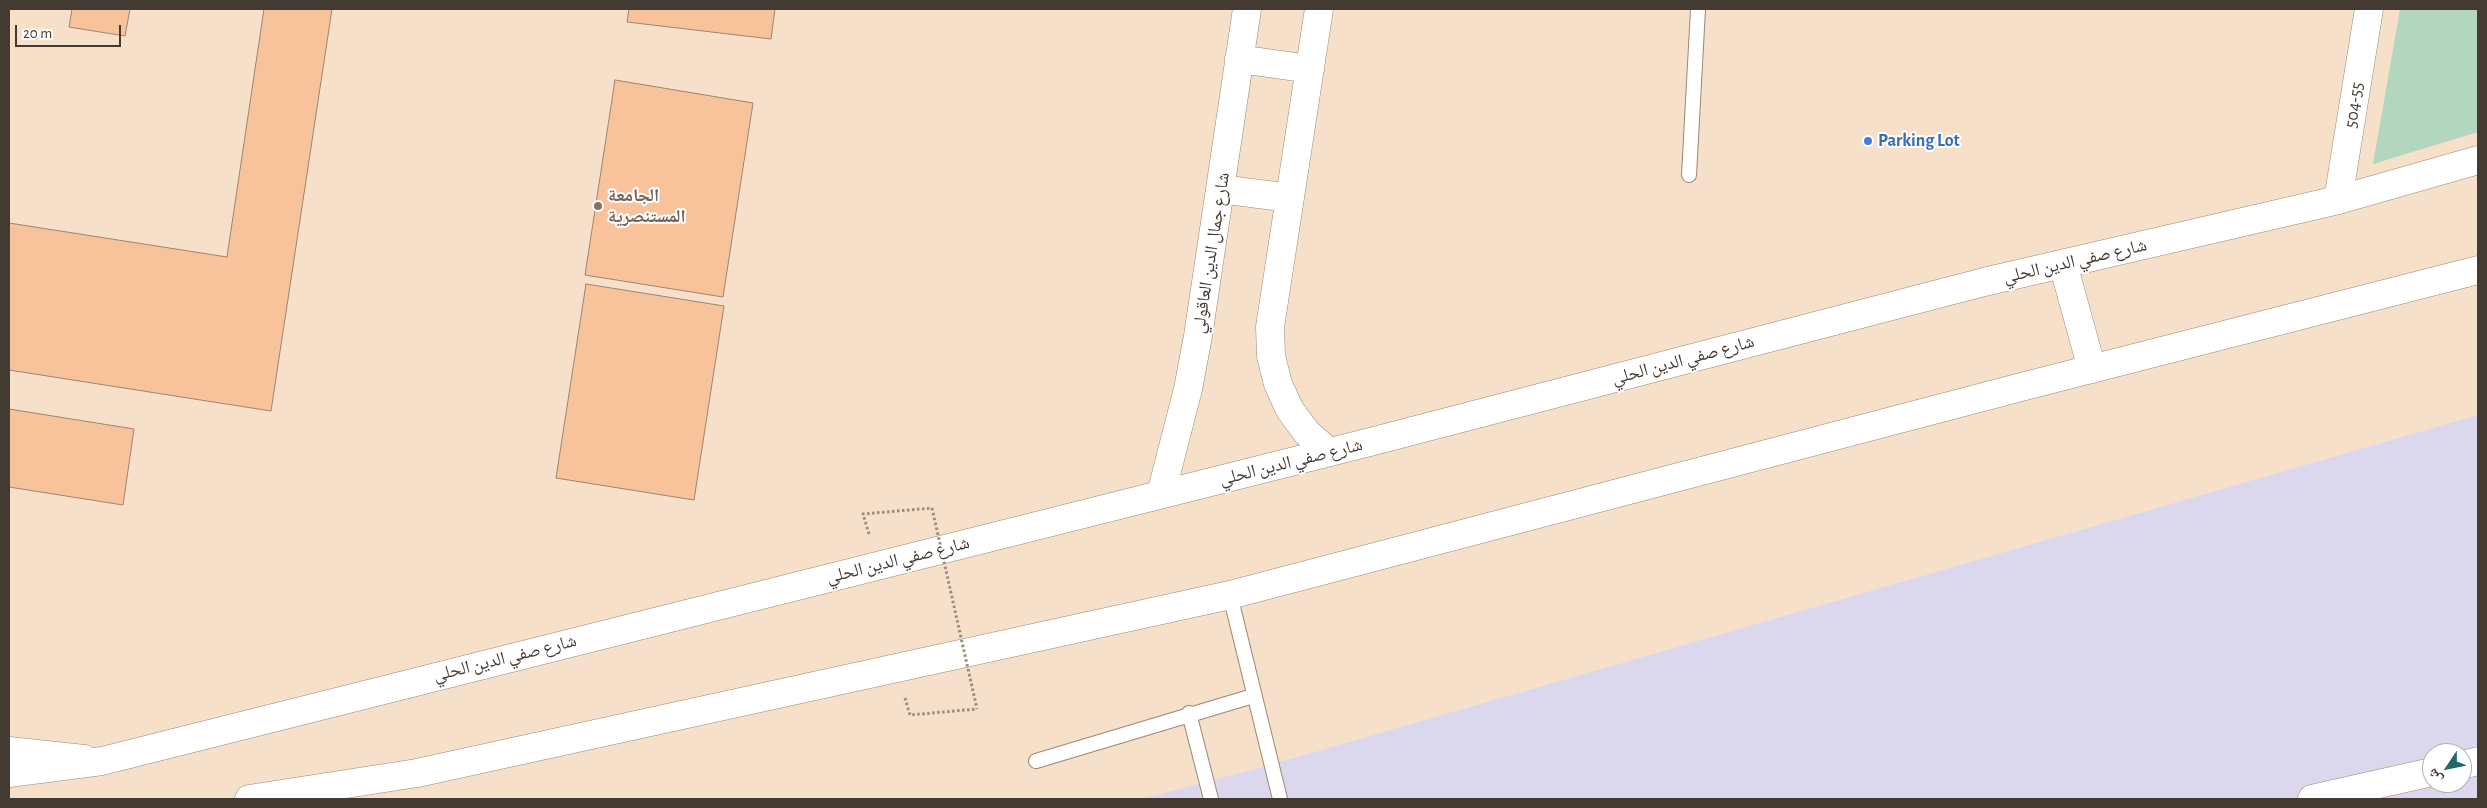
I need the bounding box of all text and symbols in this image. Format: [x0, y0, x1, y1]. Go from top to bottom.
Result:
scale bar [18, 15, 124, 47]
text: 20 m [23, 26, 52, 41]
street label: 504-55 [2340, 80, 2368, 130]
place label: Parking Lot [1878, 130, 1960, 152]
marker: Parking Lot [1862, 135, 1874, 147]
street label: شارع جمال الدين العاقولي [1188, 171, 1234, 335]
place label: الجامعة المستنصرية [608, 185, 686, 228]
marker: الجامعة المستنصرية [592, 200, 604, 212]
street label: شارع صفي الدين الحلي [2001, 234, 2149, 288]
street label: شارع صفي الدين الحلي [1609, 331, 1757, 389]
street label: شارع صفي الدين الحلي [1217, 434, 1365, 490]
street label: شارع صفي الدين الحلي [824, 532, 972, 588]
street label: شارع صفي الدين الحلي [431, 630, 579, 686]
north arrow [2422, 743, 2472, 793]
text: ش [2425, 766, 2445, 786]

